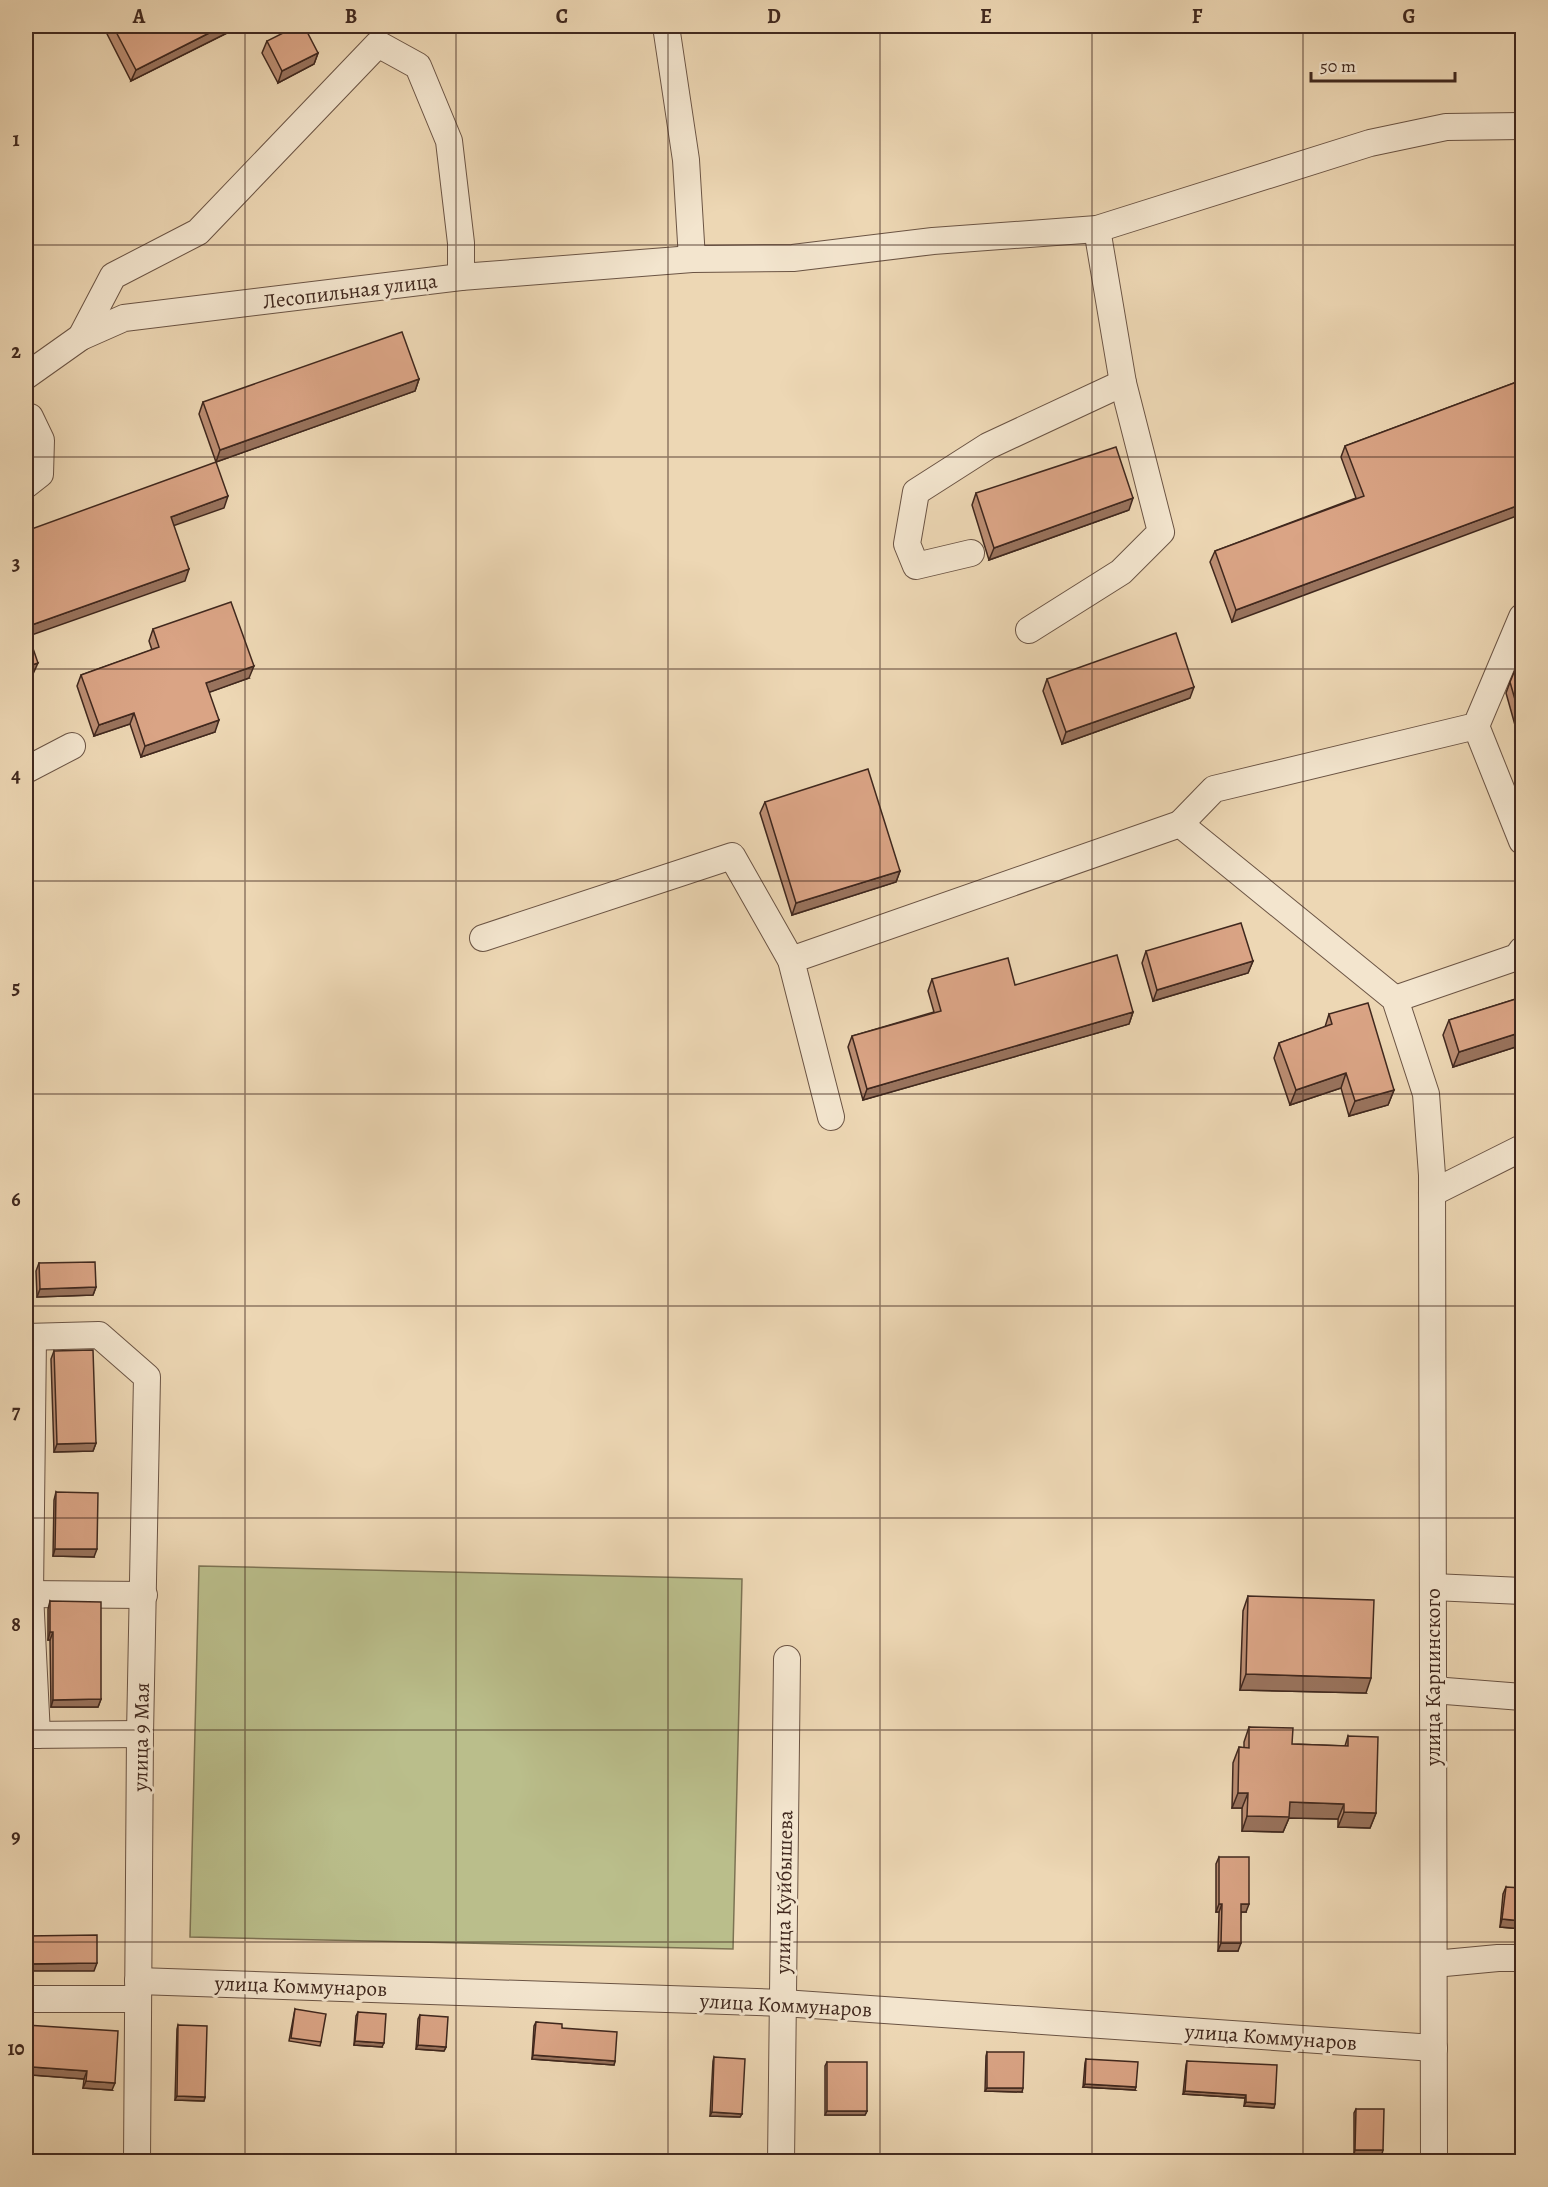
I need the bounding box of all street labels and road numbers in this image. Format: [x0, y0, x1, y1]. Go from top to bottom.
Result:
street label: Лесопильная улица [261, 266, 439, 316]
street label: улица Карпинского [1419, 1588, 1447, 1767]
street label: улица 9 Мая [126, 1682, 156, 1793]
street label: улица Куйбышева [769, 1810, 799, 1975]
street label: улица Коммунаров [213, 1969, 388, 2003]
street label: улица Коммунаров [698, 1986, 873, 2023]
street label: улица Коммунаров [1183, 2017, 1358, 2057]

